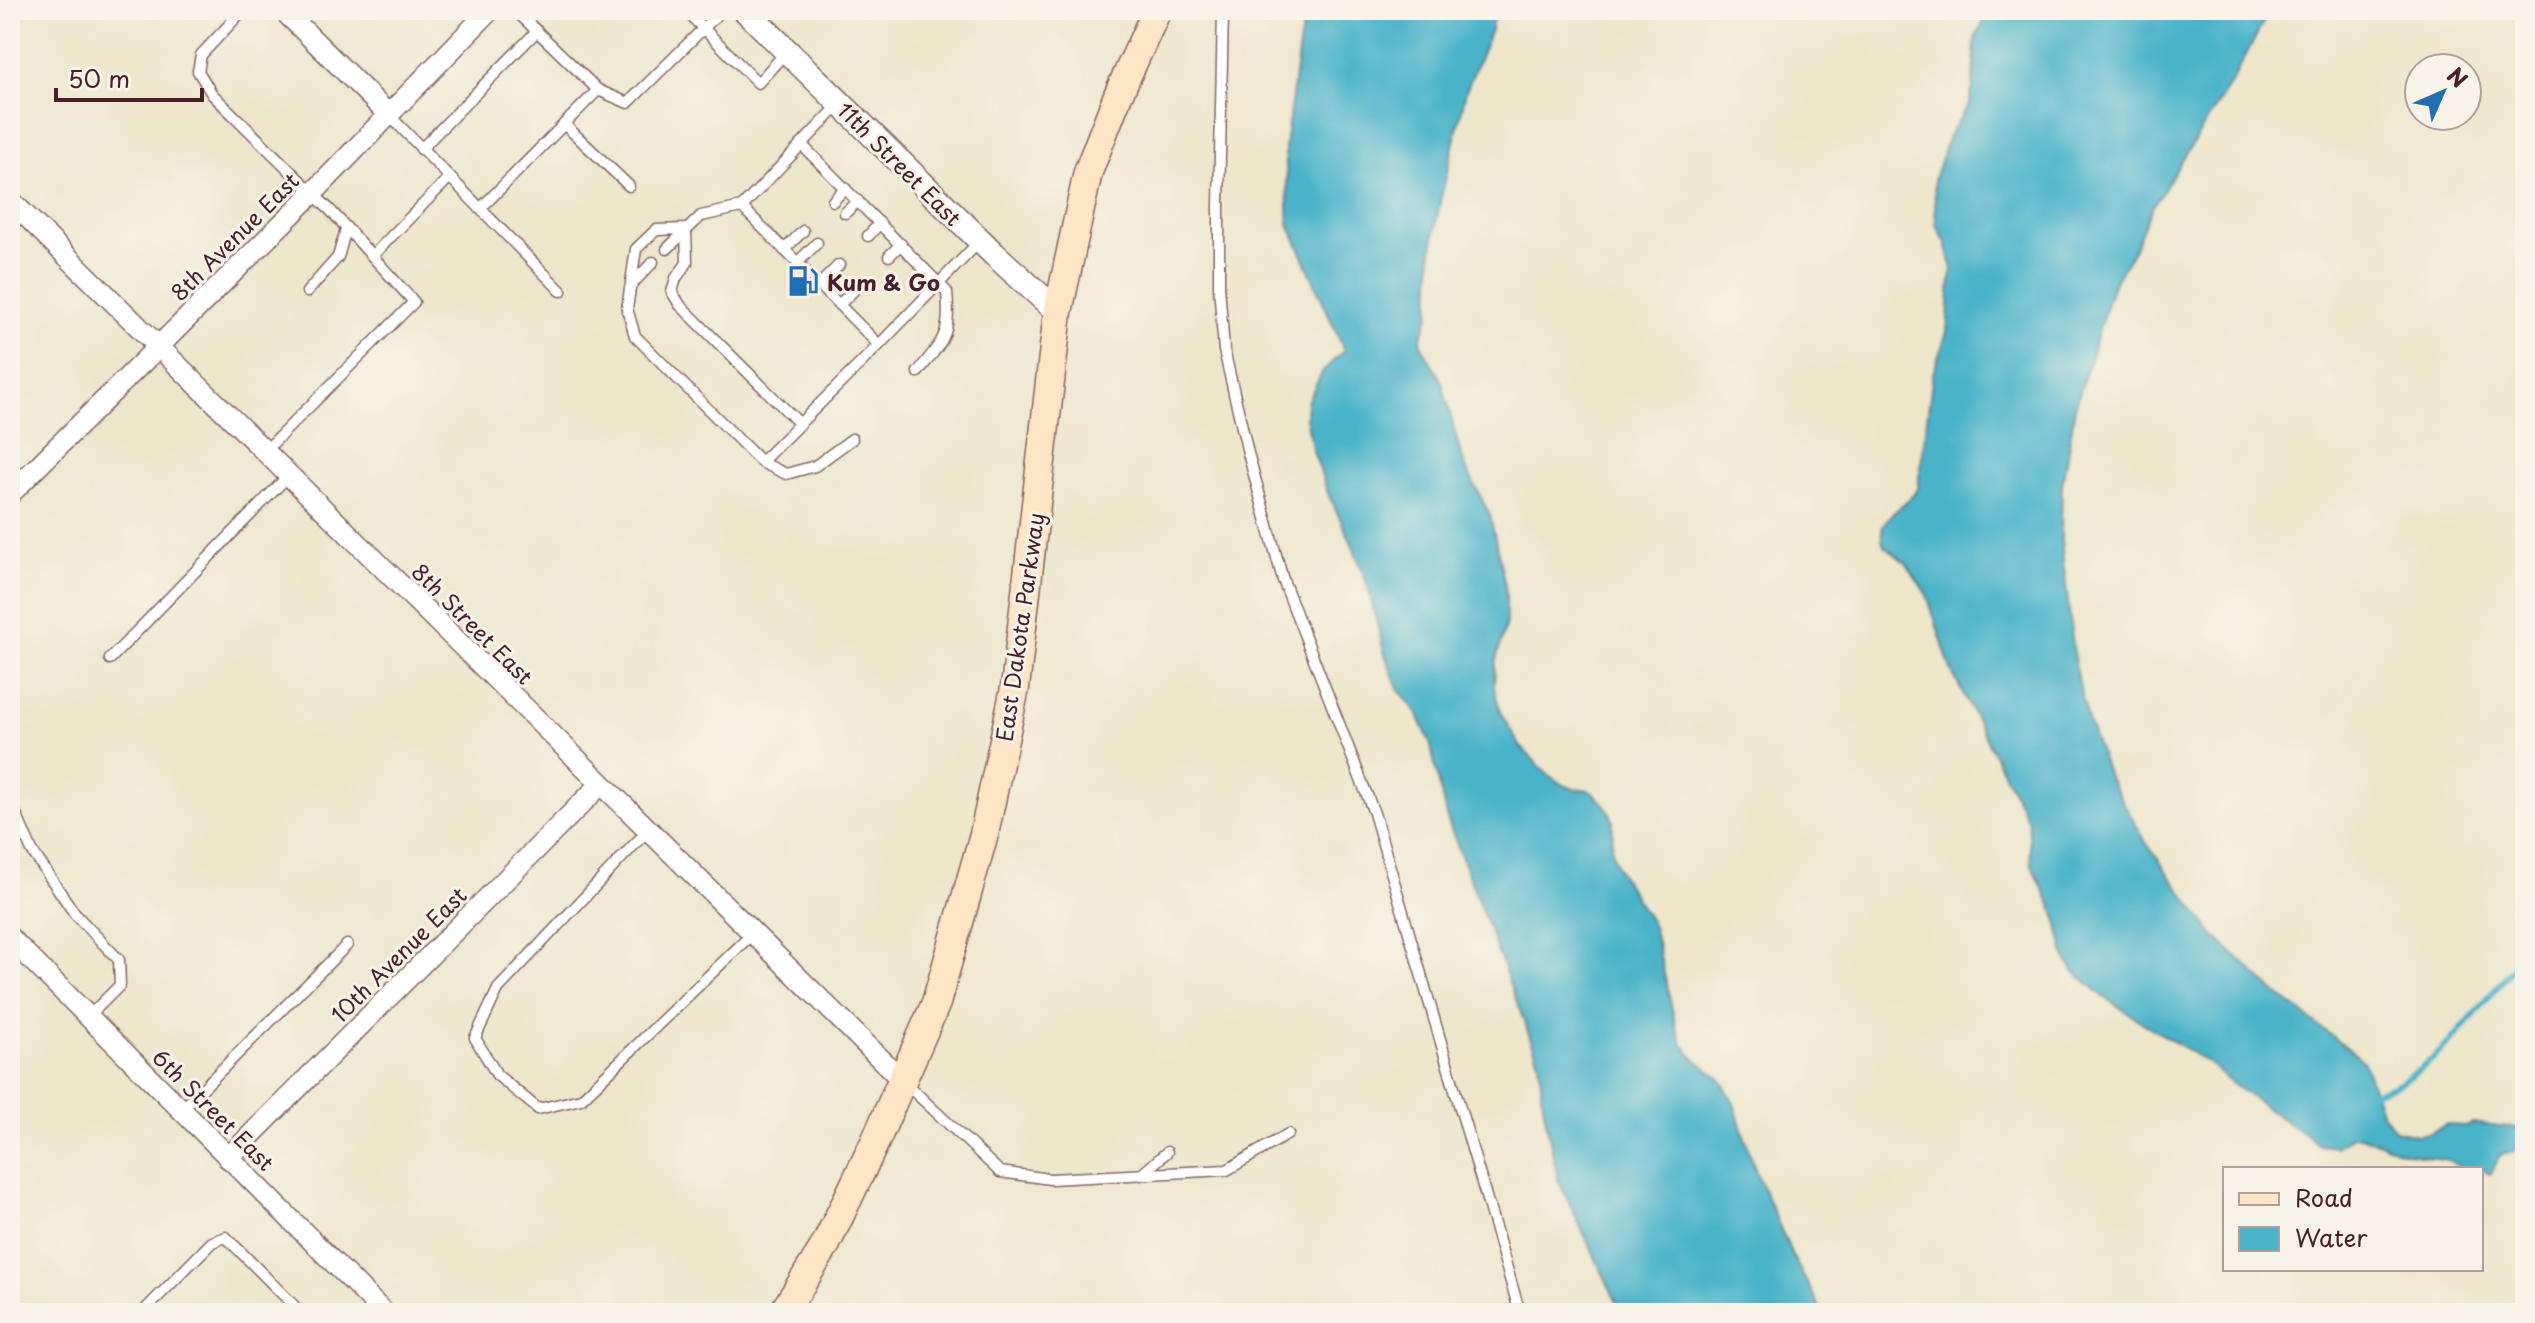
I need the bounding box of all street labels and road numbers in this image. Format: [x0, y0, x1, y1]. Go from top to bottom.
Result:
street label: 11th Street East [830, 93, 970, 233]
street label: 8th Avenue East [162, 164, 306, 308]
street label: East Dakota Parkway [987, 511, 1051, 743]
street label: 8th Street East [405, 555, 541, 691]
street label: 10th Avenue East [323, 879, 473, 1029]
street label: 6th Street East [146, 1041, 282, 1177]

